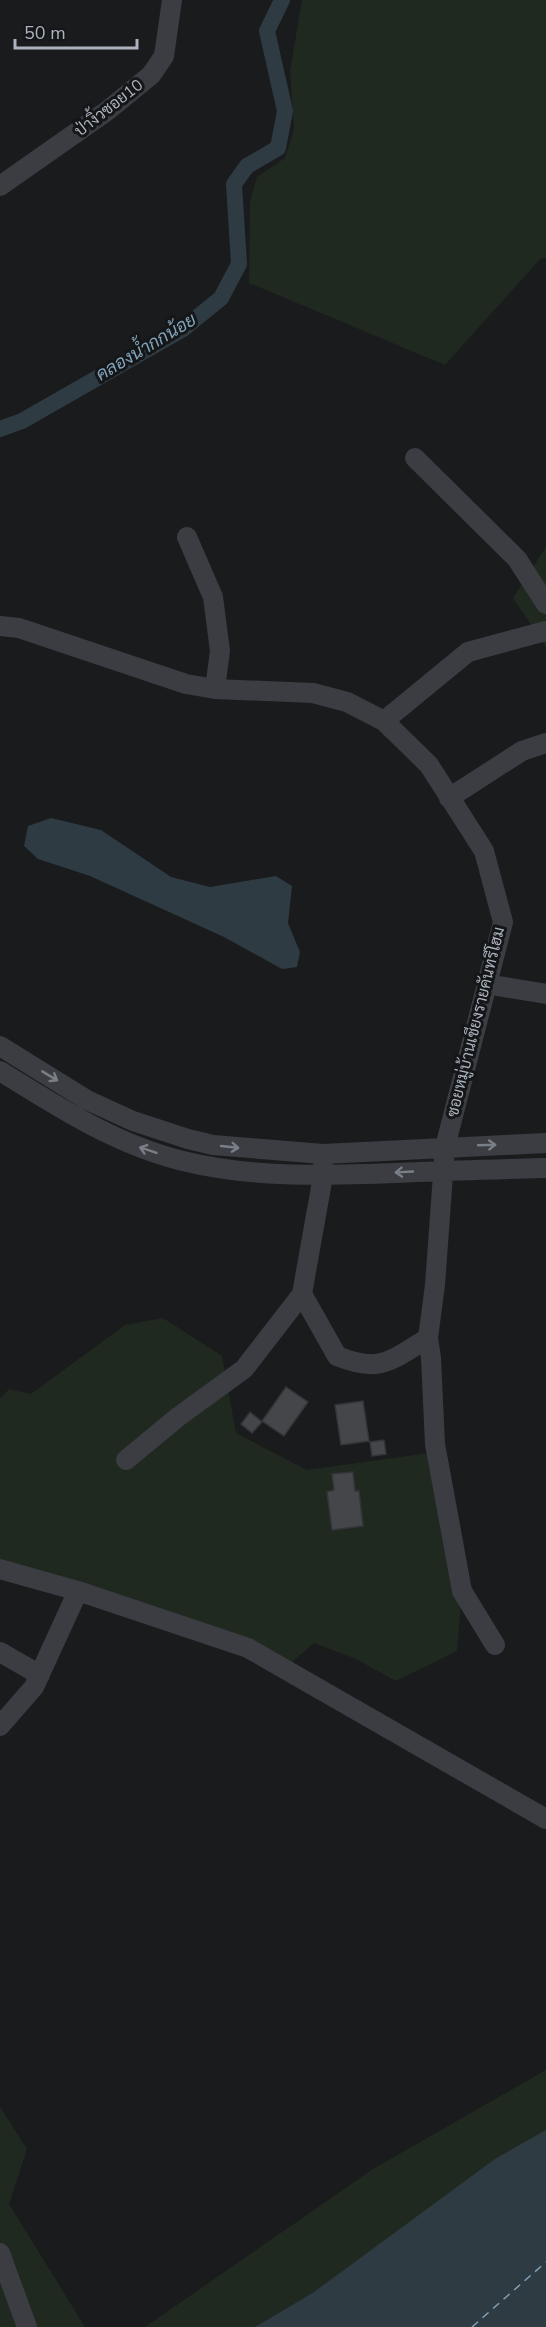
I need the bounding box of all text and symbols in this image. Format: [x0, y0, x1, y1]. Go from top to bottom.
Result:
scale bar [15, 12, 136, 50]
text: 50 m [24, 21, 66, 45]
street label: ป่างิ้วซอย10 [68, 72, 148, 142]
water label: คลองน้ำกกน้อย [89, 304, 201, 386]
street label: ซอยหมู่บ้านเชียงรายคันทรีโฮม [441, 924, 510, 1119]
one-way arrow [41, 1071, 58, 1083]
one-way arrow [477, 1139, 497, 1151]
one-way arrow [219, 1142, 239, 1153]
one-way arrow [140, 1143, 158, 1154]
one-way arrow [394, 1167, 414, 1178]

